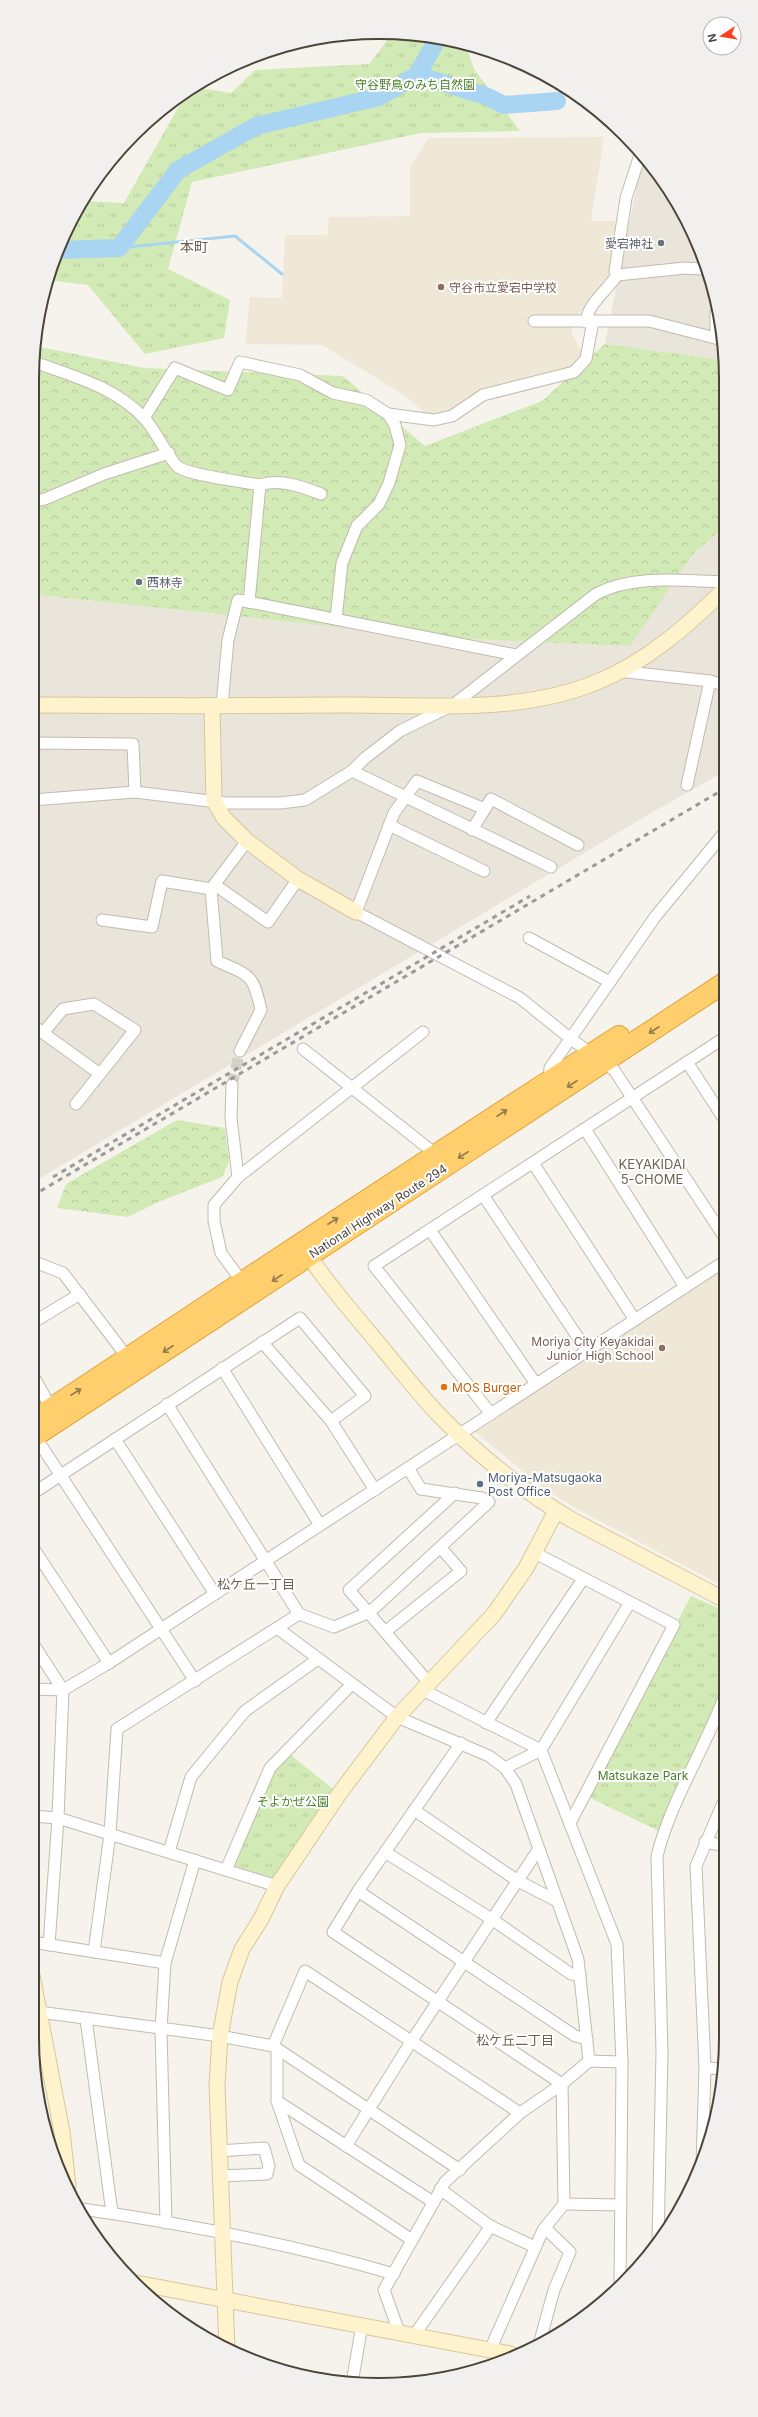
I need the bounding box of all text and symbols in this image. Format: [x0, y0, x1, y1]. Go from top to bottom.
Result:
north arrow [702, 16, 742, 56]
text: N [704, 33, 720, 44]
park label: 守谷野鳥のみち自然園 [355, 77, 475, 92]
place label: 愛宕神社 [605, 236, 653, 251]
district label: 本町 [180, 238, 208, 255]
marker: 愛宕神社 [656, 238, 666, 248]
place label: 守谷市立愛宕中学校 [449, 280, 557, 295]
marker: 守谷市立愛宕中学校 [436, 282, 446, 292]
place label: 西林寺 [147, 575, 183, 590]
marker: 西林寺 [134, 577, 144, 587]
one-way arrow [649, 1026, 660, 1034]
one-way arrow [566, 1080, 578, 1088]
one-way arrow [496, 1109, 507, 1117]
one-way arrow [458, 1151, 469, 1159]
district label: KEYAKIDAI 5-CHOME [618, 1156, 686, 1187]
street label: National Highway Route 294 [306, 1161, 450, 1261]
one-way arrow [327, 1217, 338, 1225]
one-way arrow [272, 1274, 283, 1282]
place label: Moriya City Keyakidai Junior High School [531, 1334, 654, 1363]
marker: Moriya City Keyakidai Junior High School [657, 1343, 667, 1353]
one-way arrow [163, 1345, 174, 1353]
place label: MOS Burger [452, 1380, 522, 1395]
marker: MOS Burger [439, 1382, 449, 1392]
one-way arrow [70, 1388, 81, 1396]
place label: Moriya-Matsugaoka Post Office [488, 1470, 602, 1499]
marker: Moriya-Matsugaoka Post Office [475, 1479, 485, 1489]
district label: 松ケ丘一丁目 [217, 1576, 295, 1592]
park label: Matsukaze Park [598, 1768, 689, 1783]
park label: そよかぜ公園 [257, 1794, 329, 1809]
district label: 松ケ丘二丁目 [476, 2032, 554, 2048]

